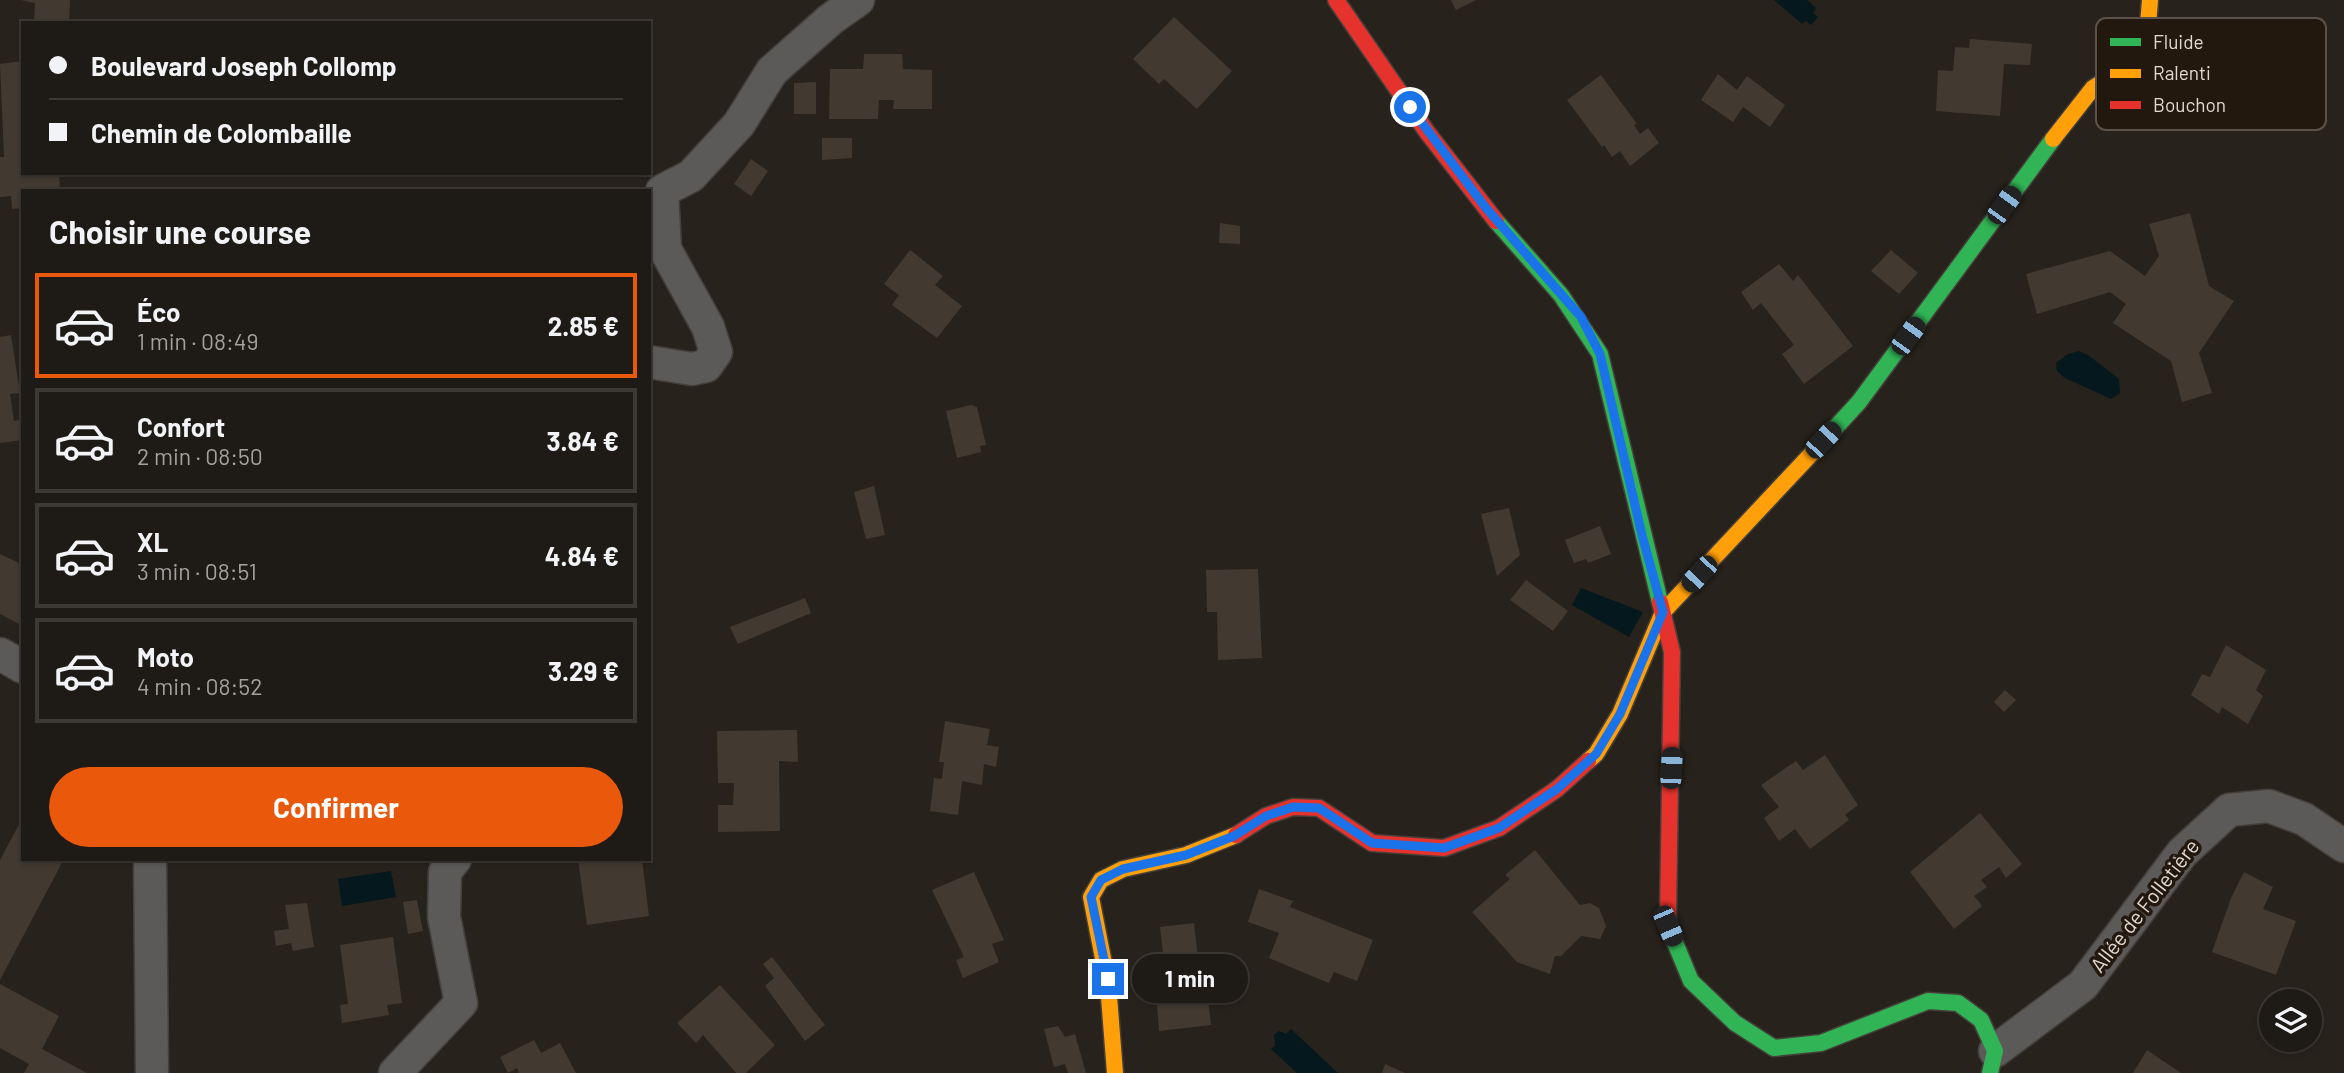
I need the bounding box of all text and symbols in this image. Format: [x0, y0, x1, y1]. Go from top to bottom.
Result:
legend [2096, 18, 2326, 130]
text: Fluide [2153, 30, 2204, 53]
text: Boulevard Joseph Collomp [91, 50, 397, 81]
text: Ralenti [2153, 61, 2211, 84]
route start [1394, 91, 1426, 123]
text: Bouchon [2153, 93, 2226, 116]
text: Chemin de Colombaille [91, 117, 352, 148]
car [1984, 182, 2025, 228]
text: Choisir une course [49, 212, 311, 250]
icon: car [53, 294, 116, 357]
text: Éco [137, 296, 180, 327]
text: 2.85 € [548, 310, 619, 341]
car [1888, 313, 1929, 359]
text: 1 min · 08:49 [137, 327, 258, 355]
icon: car [53, 409, 116, 472]
text: Confort [137, 411, 225, 442]
car [1801, 417, 1846, 463]
text: 3.84 € [546, 425, 619, 456]
text: 2 min · 08:50 [137, 442, 263, 470]
icon: car [53, 524, 116, 587]
text: XL [137, 526, 168, 557]
text: 4.84 € [545, 540, 619, 571]
car [1677, 551, 1722, 597]
text: 3 min · 08:51 [137, 557, 257, 585]
icon: car [53, 639, 116, 702]
text: Moto [137, 641, 194, 672]
text: 3.29 € [548, 655, 619, 686]
text: 4 min · 08:52 [137, 672, 263, 700]
car [1660, 746, 1683, 790]
button: Confirmer [49, 767, 623, 847]
street label: Allée de Folletière [2084, 834, 2204, 977]
car [1651, 903, 1686, 949]
callout: 1 min [1132, 954, 1248, 1004]
route end [1092, 963, 1124, 995]
text: 1 min [1165, 964, 1215, 992]
map controls [2259, 989, 2322, 1052]
button: layers [2259, 989, 2322, 1052]

